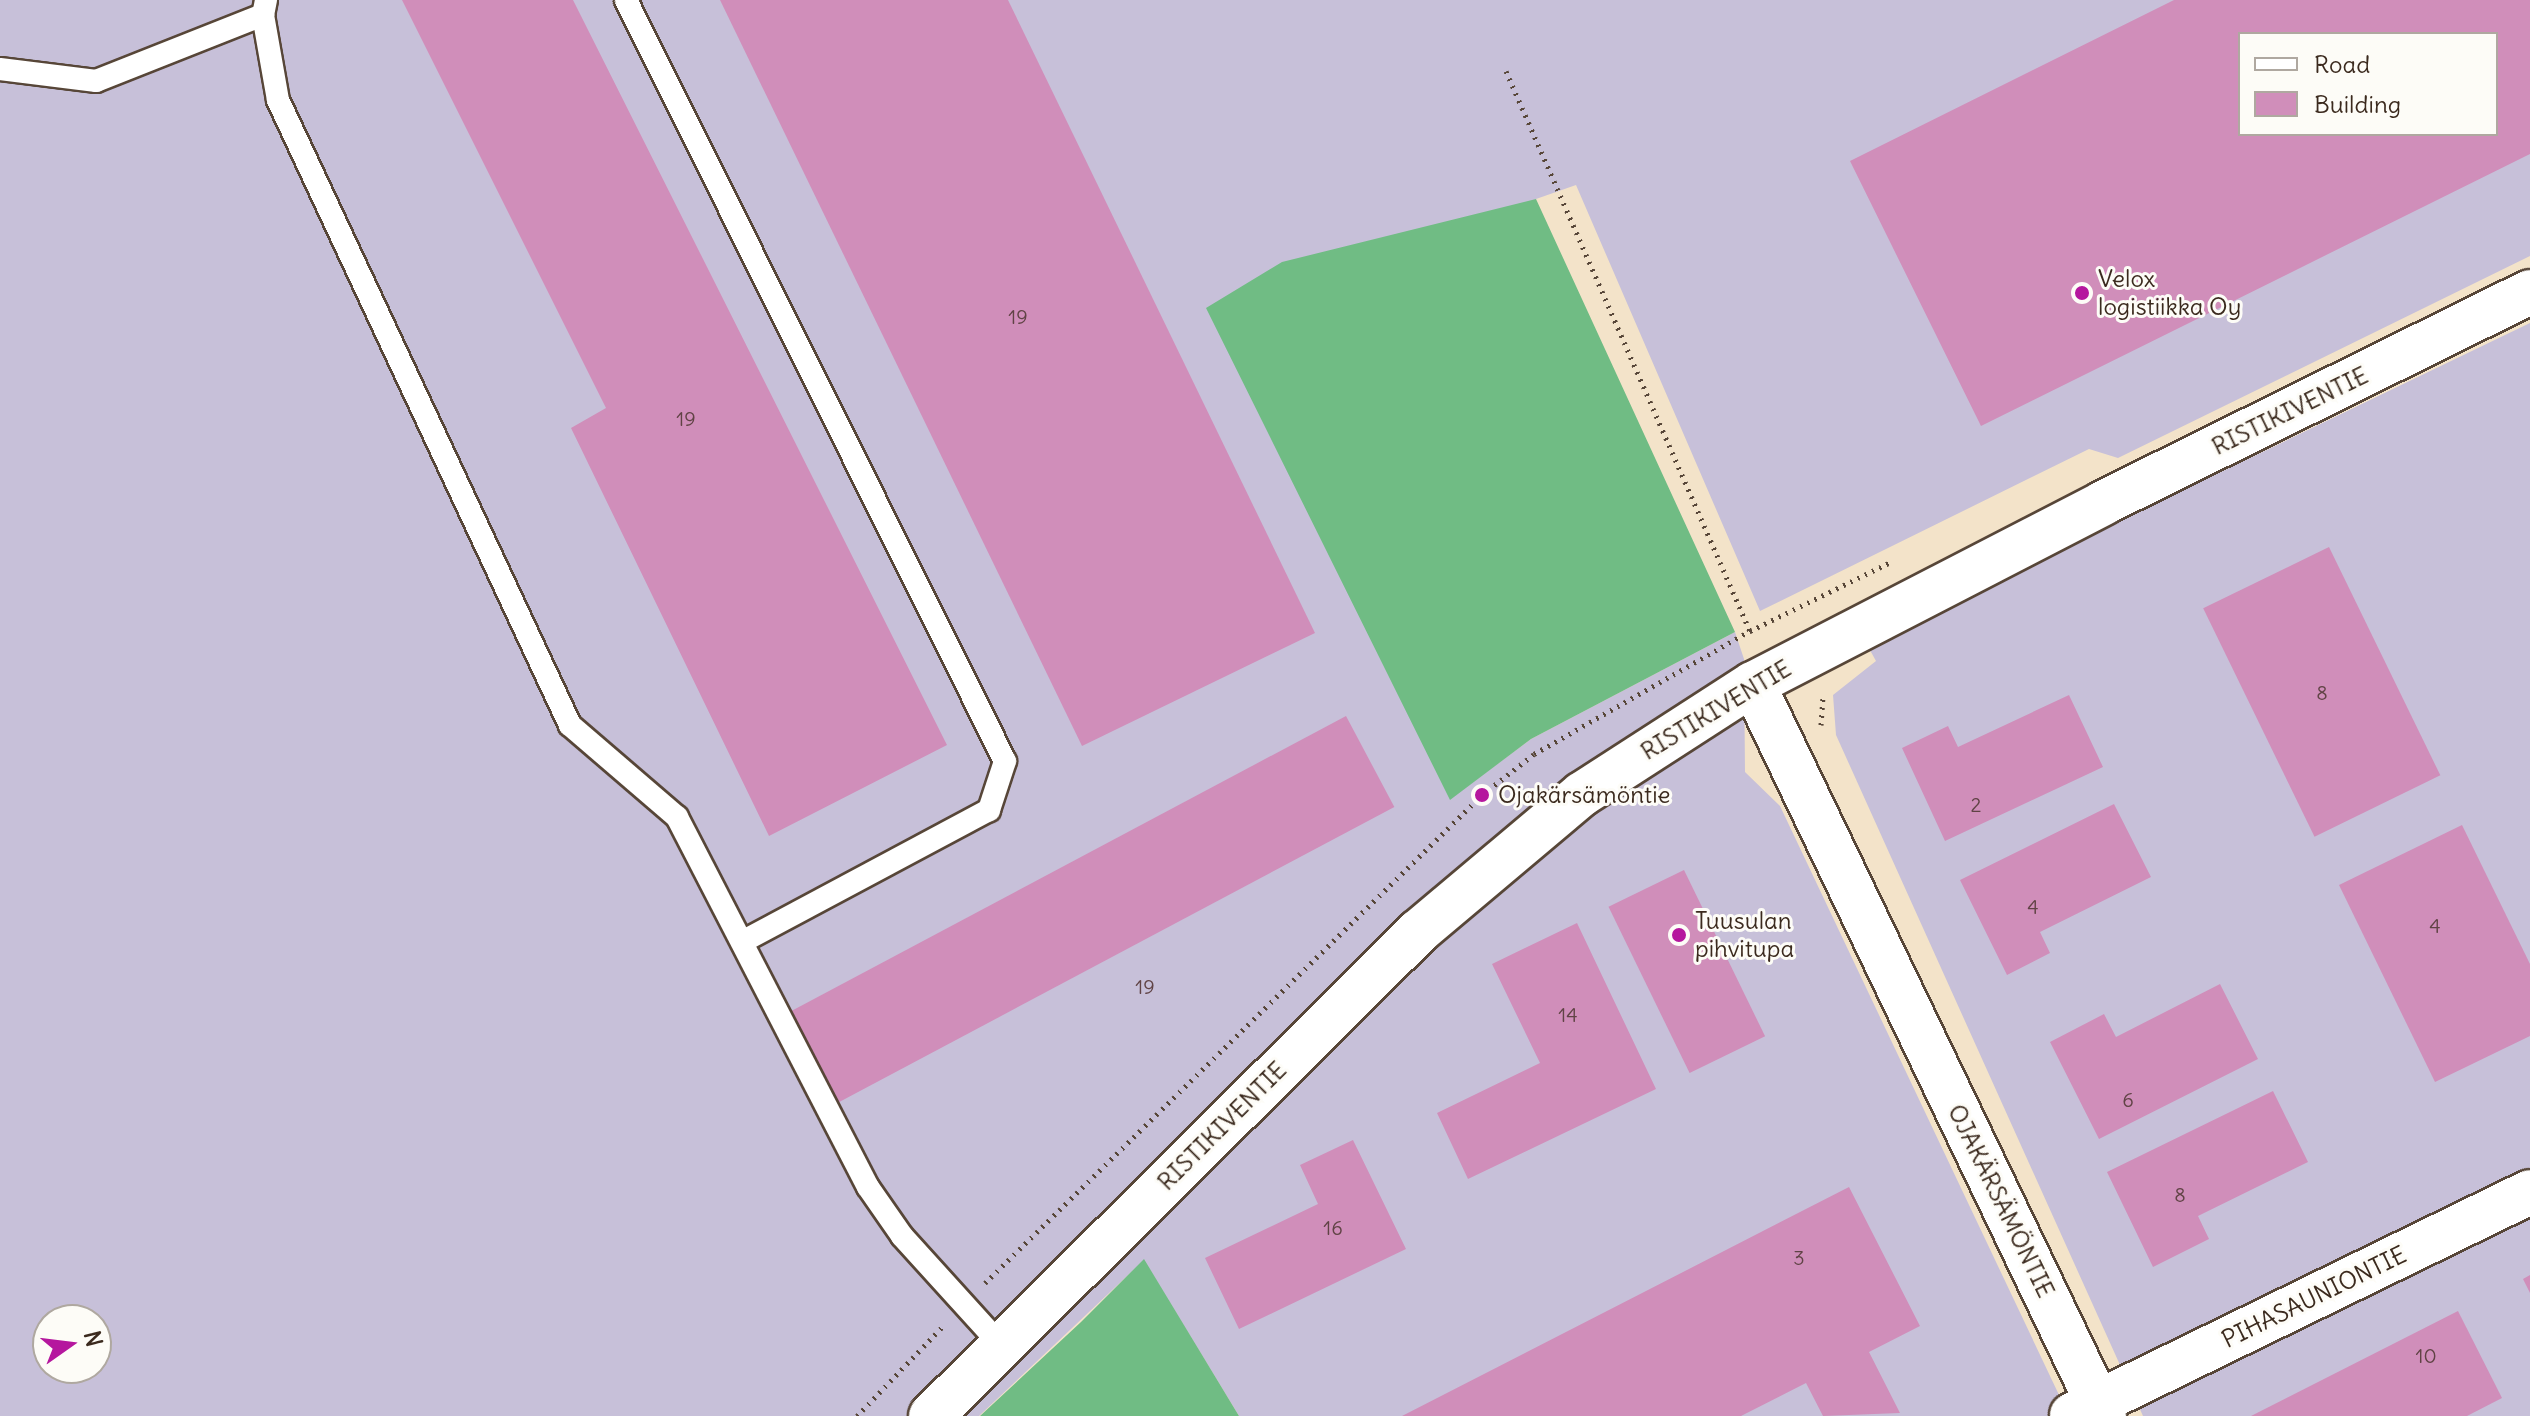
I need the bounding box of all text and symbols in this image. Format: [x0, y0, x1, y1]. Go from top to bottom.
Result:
legend [2238, 32, 2498, 136]
text: Road [2314, 49, 2370, 79]
text: Building [2314, 89, 2401, 119]
place label: Velox logistiikka Oy [2098, 265, 2241, 321]
marker: Velox logistiikka Oy [2073, 284, 2091, 302]
house number: 19 [1008, 304, 1028, 328]
street label: RISTIKIVENTIE [2207, 361, 2373, 461]
house number: 19 [676, 406, 696, 430]
street label: RISTIKIVENTIE [1636, 654, 1796, 766]
house number: 8 [2316, 680, 2328, 704]
place label: Ojakärsämöntie [1498, 781, 1670, 809]
marker: Ojakärsämöntie [1473, 786, 1491, 804]
house number: 2 [1971, 792, 1981, 816]
house number: 4 [2027, 894, 2039, 918]
place label: Tuusulan pihvitupa [1695, 907, 1794, 963]
house number: 4 [2429, 913, 2441, 937]
marker: Tuusulan pihvitupa [1670, 926, 1688, 944]
house number: 19 [1135, 974, 1155, 998]
house number: 14 [1558, 1002, 1578, 1026]
street label: RISTIKIVENTIE [1152, 1056, 1292, 1196]
house number: 6 [2122, 1087, 2134, 1111]
street label: OJAKÄRSÄMÖNTIE [1942, 1100, 2060, 1302]
house number: 8 [2174, 1182, 2186, 1206]
house number: 16 [1323, 1215, 1343, 1239]
street label: PIHASAUNIONTIE [2217, 1240, 2411, 1354]
house number: 3 [1793, 1245, 1805, 1269]
north arrow [32, 1304, 112, 1384]
text: N [78, 1328, 109, 1349]
house number: 10 [2415, 1343, 2437, 1367]

